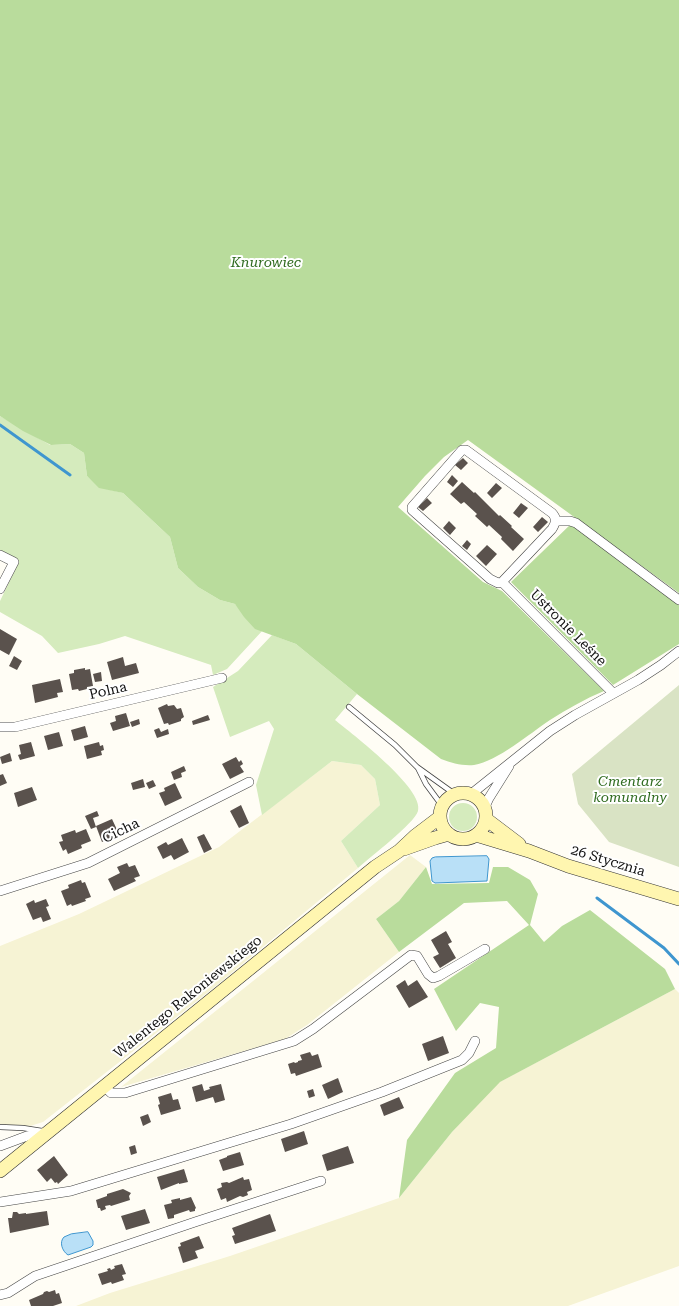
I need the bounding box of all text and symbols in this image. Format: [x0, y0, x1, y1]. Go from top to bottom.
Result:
park label: Knurowiec [231, 255, 301, 271]
street label: Ustronie Leśne [526, 586, 610, 670]
street label: Polna [87, 679, 129, 703]
park label: Cmentarz komunalny [593, 774, 667, 806]
street label: Cicha [100, 815, 142, 847]
street label: 26 Stycznia [569, 842, 647, 880]
street label: Walentego Rakoniewskiego [111, 932, 265, 1062]

